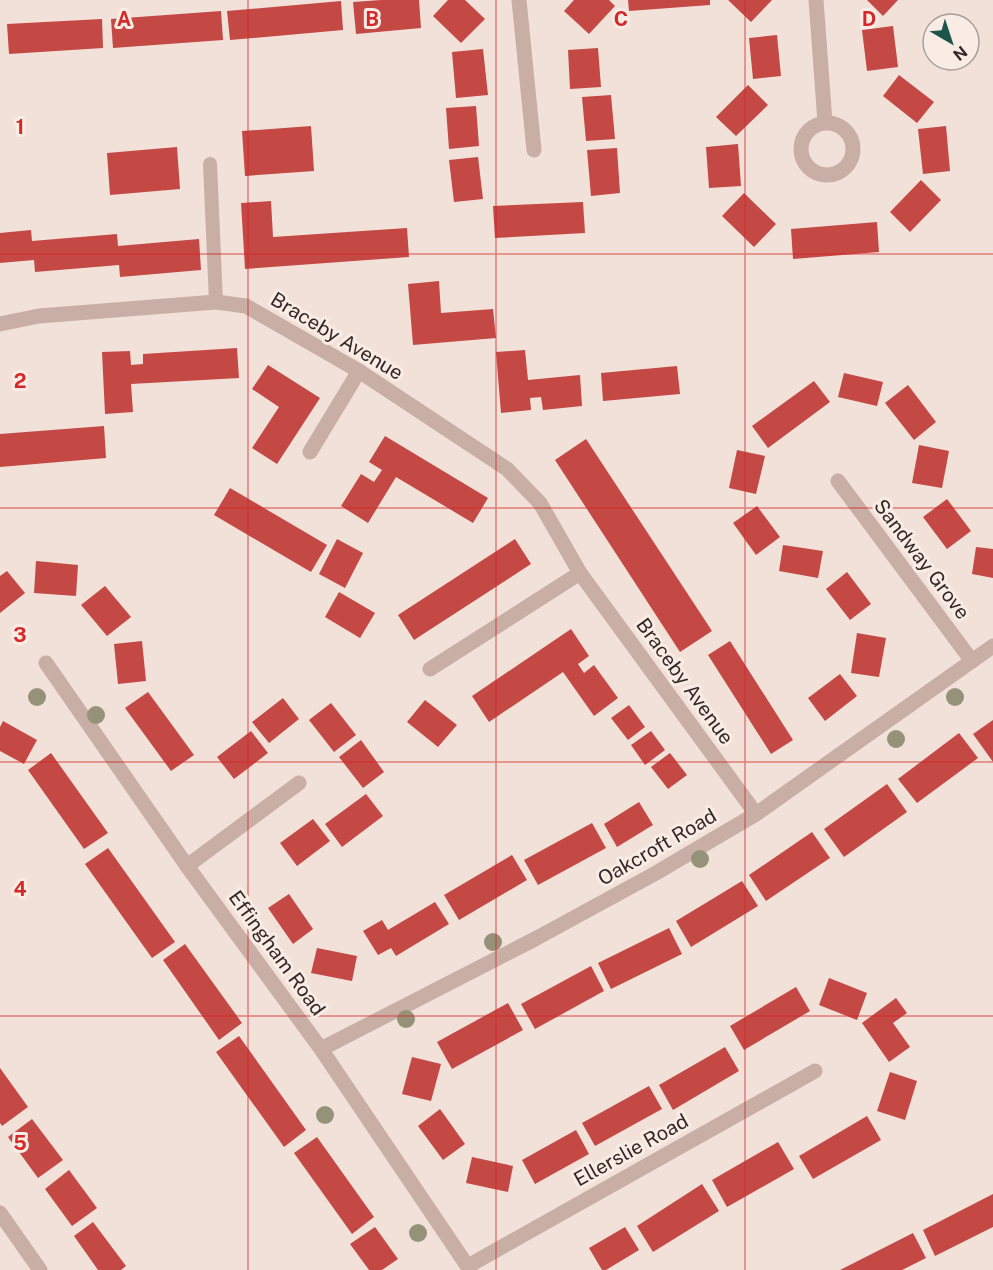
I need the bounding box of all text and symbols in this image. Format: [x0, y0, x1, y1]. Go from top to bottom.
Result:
text: A [117, 7, 131, 31]
text: B [365, 7, 379, 31]
text: C [614, 7, 628, 31]
text: D [862, 7, 876, 31]
north arrow [921, 12, 981, 72]
text: N [949, 42, 971, 65]
text: 1 [16, 115, 24, 139]
street label: Braceby Avenue [267, 287, 407, 385]
text: 2 [14, 369, 26, 393]
street label: Sandway Grove [869, 494, 975, 624]
street label: Braceby Avenue [631, 613, 739, 749]
text: 3 [13, 623, 27, 647]
street label: Oakcroft Road [593, 803, 721, 891]
text: 4 [13, 877, 27, 901]
street label: Effingham Road [224, 886, 330, 1020]
street label: Ellerslie Road [570, 1109, 692, 1191]
text: 5 [13, 1131, 27, 1155]

